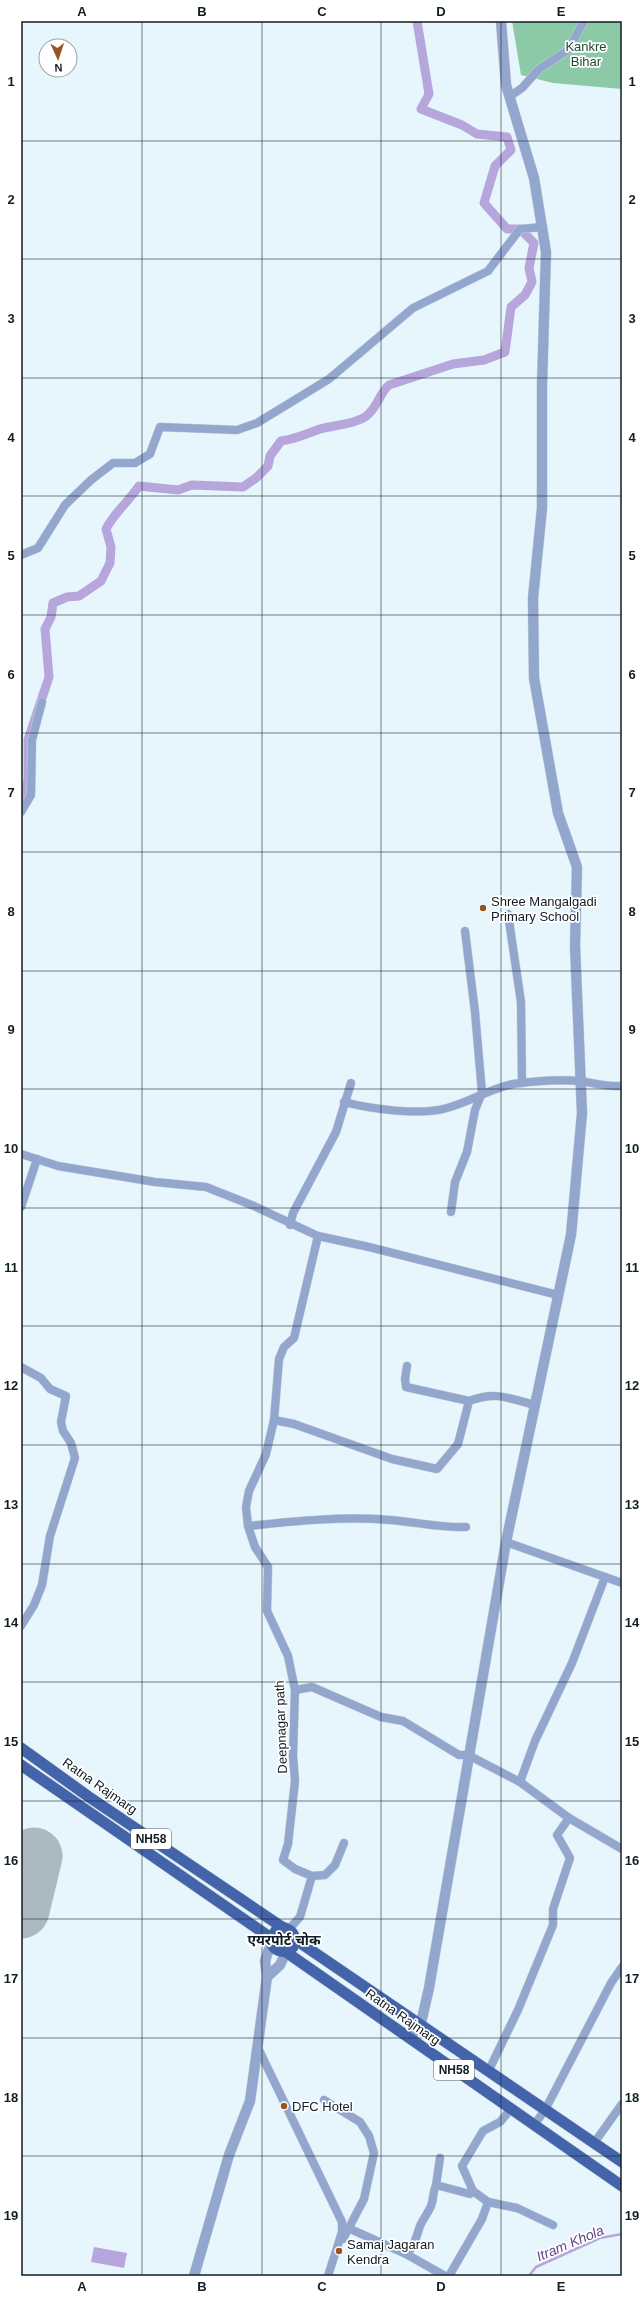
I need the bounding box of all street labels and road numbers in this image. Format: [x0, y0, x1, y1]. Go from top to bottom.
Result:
street label: Deepnagar path [272, 1680, 290, 1774]
street label: Ratna Rajmarg [60, 1755, 140, 1817]
road number: NH58 [131, 1829, 171, 1849]
street label: Ratna Rajmarg [363, 1986, 443, 2048]
road number: NH58 [434, 2060, 474, 2080]

